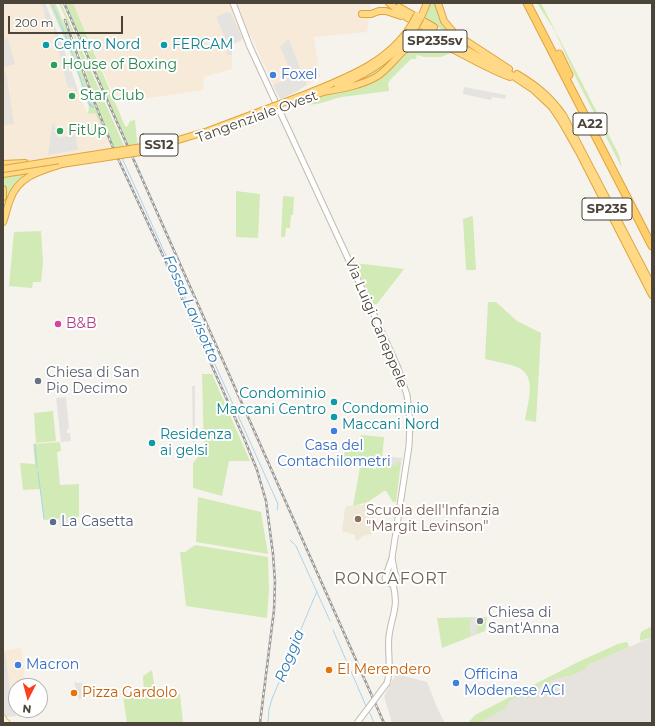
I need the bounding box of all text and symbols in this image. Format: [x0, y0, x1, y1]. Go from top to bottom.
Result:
scale bar [10, 8, 125, 34]
text: 200 m [15, 15, 54, 30]
road number: SP235sv [403, 30, 467, 52]
place label: Centro Nord [54, 37, 140, 53]
place label: FERCAM [172, 37, 233, 53]
marker: Centro Nord [41, 40, 51, 50]
marker: FERCAM [159, 40, 169, 50]
place label: House of Boxing [62, 57, 177, 73]
marker: House of Boxing [49, 60, 59, 70]
place label: Foxel [281, 67, 318, 83]
marker: Foxel [268, 70, 278, 80]
street label: Tangenziale Ovest [194, 87, 320, 147]
place label: Star Club [80, 88, 144, 104]
marker: Star Club [67, 91, 77, 101]
road number: A22 [573, 113, 607, 135]
place label: FitUp [68, 123, 107, 139]
marker: FitUp [55, 126, 65, 136]
road number: SS12 [140, 134, 178, 156]
road number: SP235 [582, 198, 632, 220]
water label: Fossa Lavisotto [159, 252, 223, 366]
street label: Via Luigi Caneppele [341, 256, 411, 390]
place label: B&B [66, 316, 96, 332]
marker: B&B [53, 319, 63, 329]
place label: Chiesa di San Pio Decimo [46, 365, 140, 398]
marker: Chiesa di San Pio Decimo [33, 376, 43, 386]
place label: Condominio Maccani Centro [216, 386, 326, 418]
marker: Condominio Maccani Centro [329, 397, 339, 407]
place label: Condominio Maccani Nord [342, 401, 440, 434]
marker: Condominio Maccani Nord [329, 412, 339, 422]
marker: Casa del Contachilometri [329, 426, 339, 436]
place label: Residenza ai gelsi [160, 427, 232, 460]
marker: Residenza ai gelsi [147, 438, 157, 448]
place label: Casa del Contachilometri [277, 438, 391, 470]
place label: Scuola dell'Infanzia "Margit Levinson" [366, 503, 500, 536]
place label: La Casetta [61, 514, 134, 530]
marker: Scuola dell'Infanzia "Margit Levinson" [353, 514, 363, 524]
marker: La Casetta [48, 517, 58, 527]
district label: RONCAFORT [334, 569, 448, 589]
place label: Chiesa di Sant'Anna [488, 605, 559, 638]
marker: Chiesa di Sant'Anna [475, 616, 485, 626]
water label: Roggia [271, 627, 309, 685]
place label: Macron [26, 657, 79, 673]
marker: Macron [13, 660, 23, 670]
place label: El Merendero [337, 662, 431, 678]
marker: El Merendero [324, 665, 334, 675]
place label: Officina Modenese ACI [464, 667, 565, 700]
north arrow [8, 678, 48, 718]
marker: Officina Modenese ACI [451, 678, 461, 688]
place label: Pizza Gardolo [82, 685, 177, 701]
marker: Pizza Gardolo [69, 688, 79, 698]
text: N [22, 702, 32, 716]

